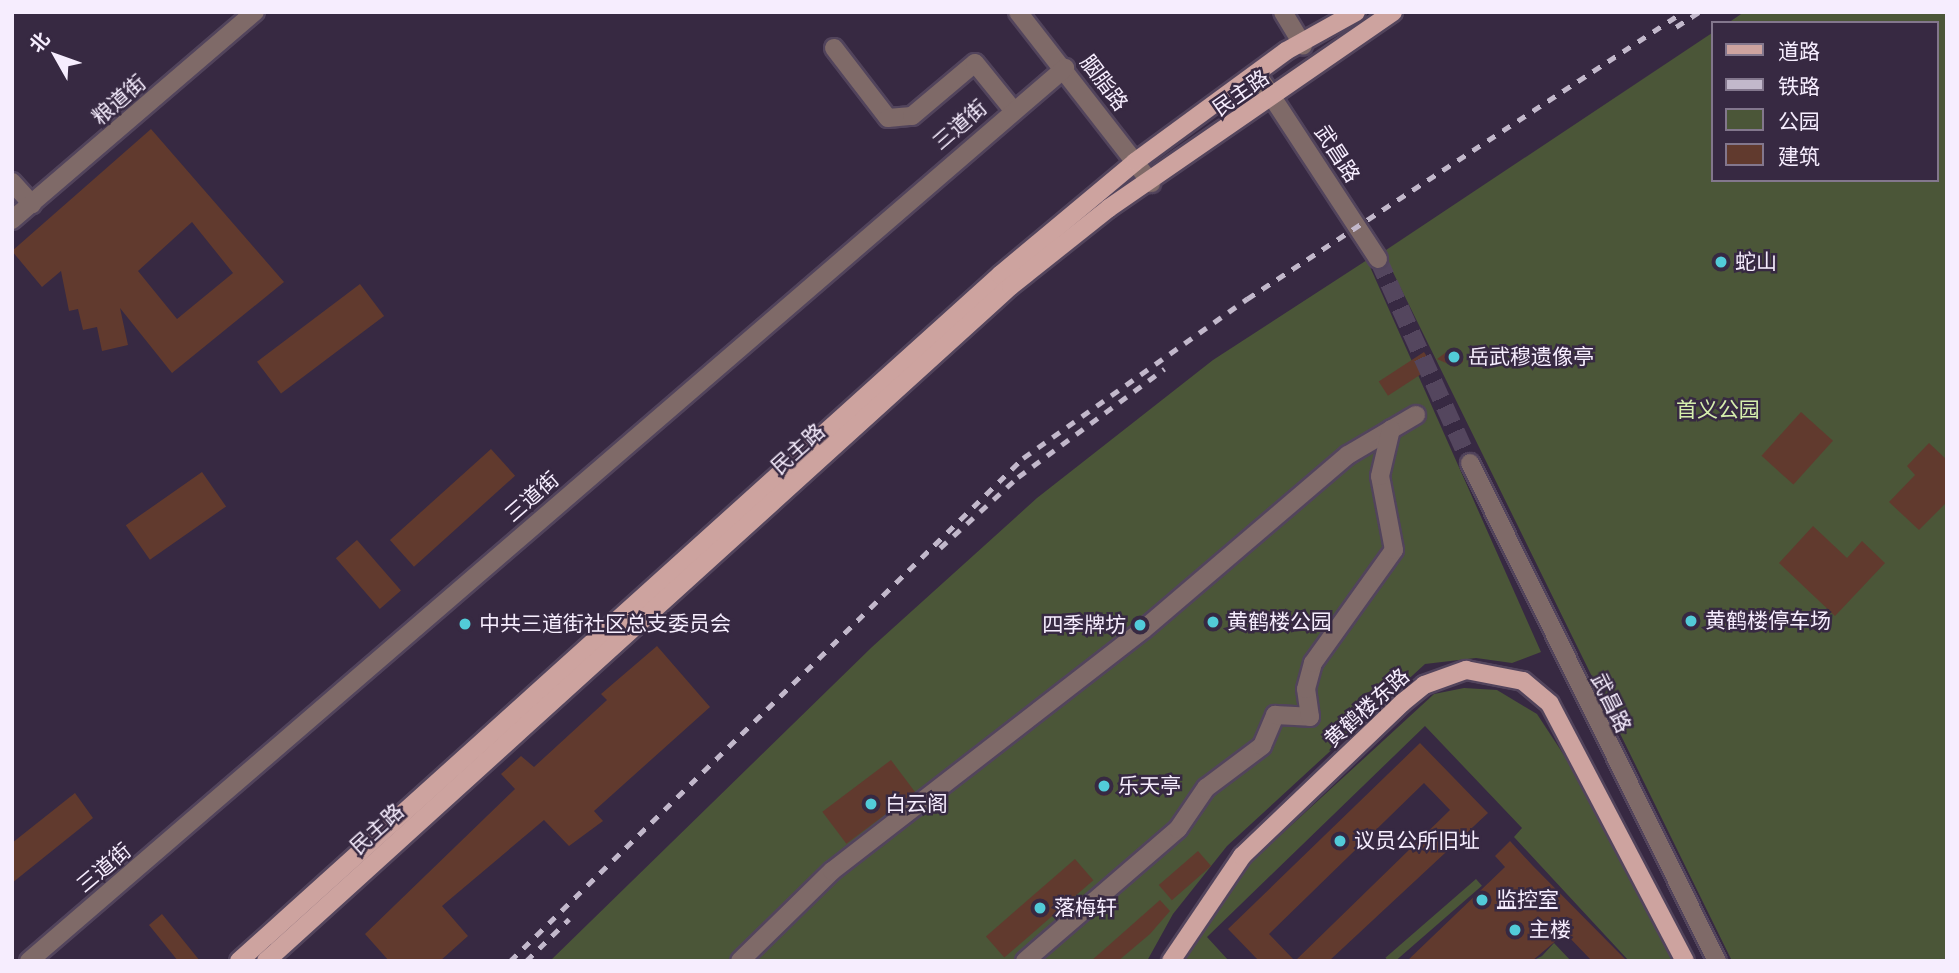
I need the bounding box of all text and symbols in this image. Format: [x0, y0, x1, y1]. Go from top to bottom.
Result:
north arrow [21, 21, 91, 91]
legend [1710, 21, 1938, 182]
text: 北 [25, 28, 55, 58]
text: 道路 [1778, 39, 1820, 65]
street label: 胭脂路 [1075, 50, 1133, 116]
street label: 民主路 [1208, 65, 1274, 121]
street label: 粮道街 [87, 70, 151, 130]
text: 铁路 [1778, 74, 1820, 100]
street label: 三道街 [928, 95, 992, 155]
text: 公园 [1778, 109, 1820, 135]
street label: 武昌路 [1309, 121, 1365, 187]
text: 建筑 [1778, 144, 1820, 170]
place label: 蛇山 [1735, 249, 1777, 275]
marker: 蛇山 [1713, 254, 1729, 270]
place label: 岳武穆遗像亭 [1468, 344, 1594, 370]
marker: 岳武穆遗像亭 [1446, 349, 1462, 365]
park label: 首义公园 [1676, 397, 1760, 423]
street label: 民主路 [766, 419, 830, 479]
street label: 三道街 [500, 467, 564, 527]
place label: 黄鹤楼停车场 [1705, 608, 1831, 634]
place label: 黄鹤楼公园 [1227, 609, 1332, 635]
place label: 中共三道街社区总支委员会 [479, 611, 731, 637]
place label: 四季牌坊 [1042, 612, 1126, 638]
marker: 黄鹤楼停车场 [1683, 613, 1699, 629]
marker: 黄鹤楼公园 [1205, 614, 1221, 630]
marker: 中共三道街社区总支委员会 [457, 616, 473, 632]
marker: 四季牌坊 [1132, 617, 1148, 633]
street label: 黄鹤楼东路 [1320, 664, 1414, 752]
street label: 武昌路 [1586, 669, 1636, 737]
place label: 乐天亭 [1118, 773, 1181, 799]
marker: 乐天亭 [1096, 778, 1112, 794]
place label: 白云阁 [885, 791, 948, 817]
marker: 白云阁 [863, 796, 879, 812]
street label: 民主路 [345, 799, 409, 859]
place label: 议员公所旧址 [1354, 828, 1480, 854]
marker: 议员公所旧址 [1332, 833, 1348, 849]
street label: 三道街 [72, 838, 136, 898]
place label: 监控室 [1496, 887, 1559, 913]
marker: 监控室 [1474, 892, 1490, 908]
place label: 落梅轩 [1054, 895, 1117, 921]
marker: 落梅轩 [1032, 900, 1048, 916]
place label: 主楼 [1529, 917, 1571, 943]
marker: 主楼 [1507, 922, 1523, 938]

